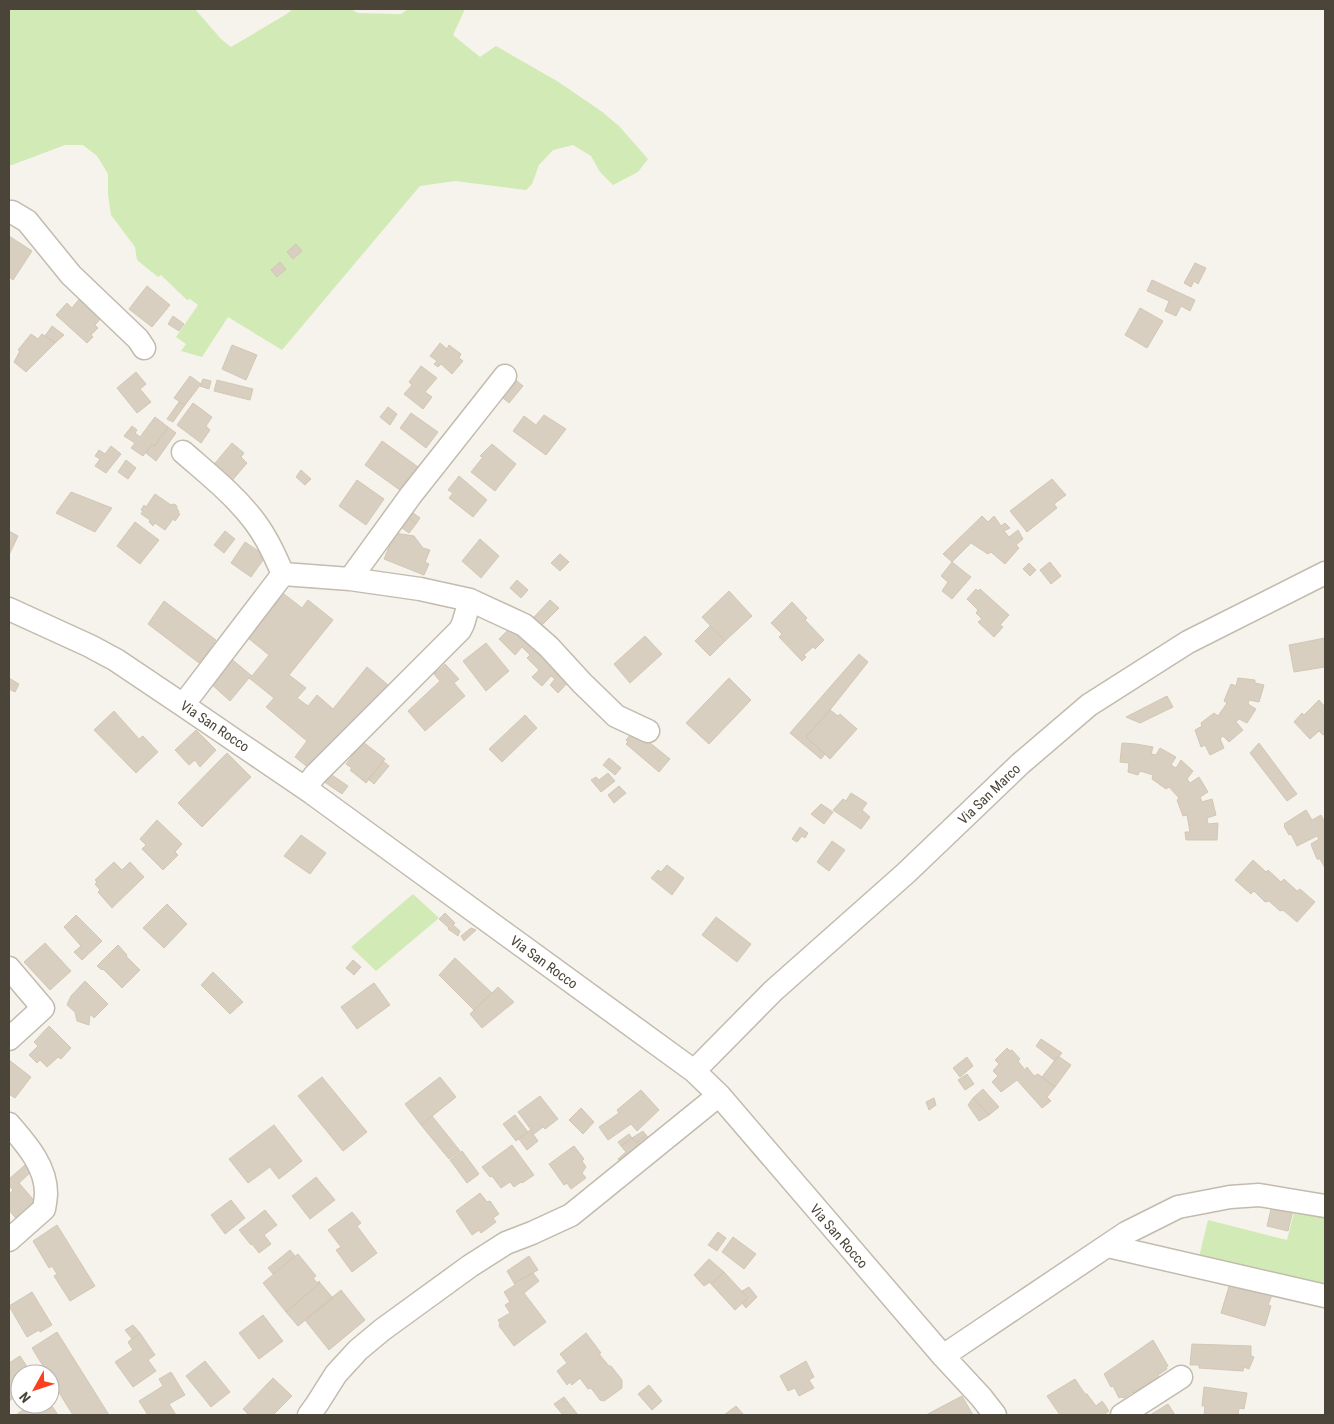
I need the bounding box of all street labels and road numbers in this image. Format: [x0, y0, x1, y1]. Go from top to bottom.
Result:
street label: Via San Rocco [178, 697, 252, 755]
street label: Via San Marco [955, 761, 1023, 827]
street label: Via San Rocco [507, 932, 581, 992]
street label: Via San Rocco [807, 1201, 871, 1271]

